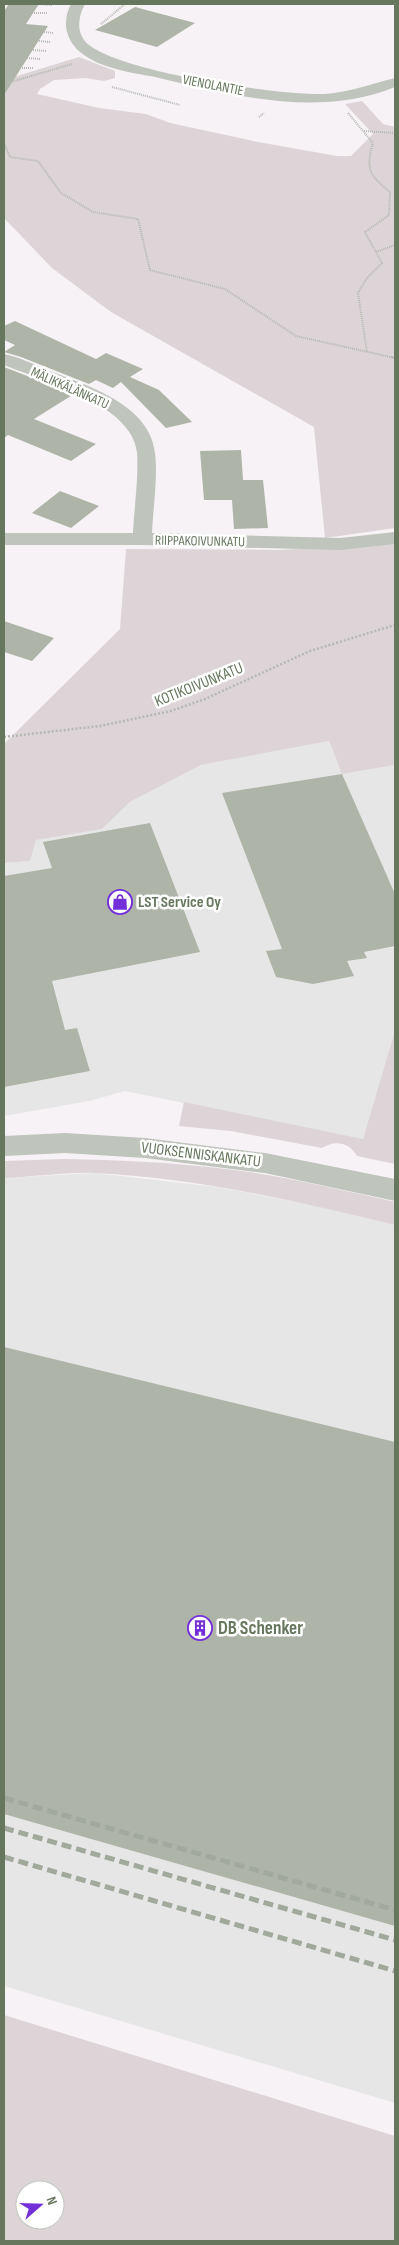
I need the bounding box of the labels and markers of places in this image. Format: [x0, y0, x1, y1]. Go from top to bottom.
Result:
shop icon: LST Service Oy [107, 889, 133, 915]
place label: LST Service Oy [138, 893, 221, 912]
building icon: DB Schenker [187, 1615, 213, 1641]
place label: DB Schenker [218, 1617, 303, 1640]

